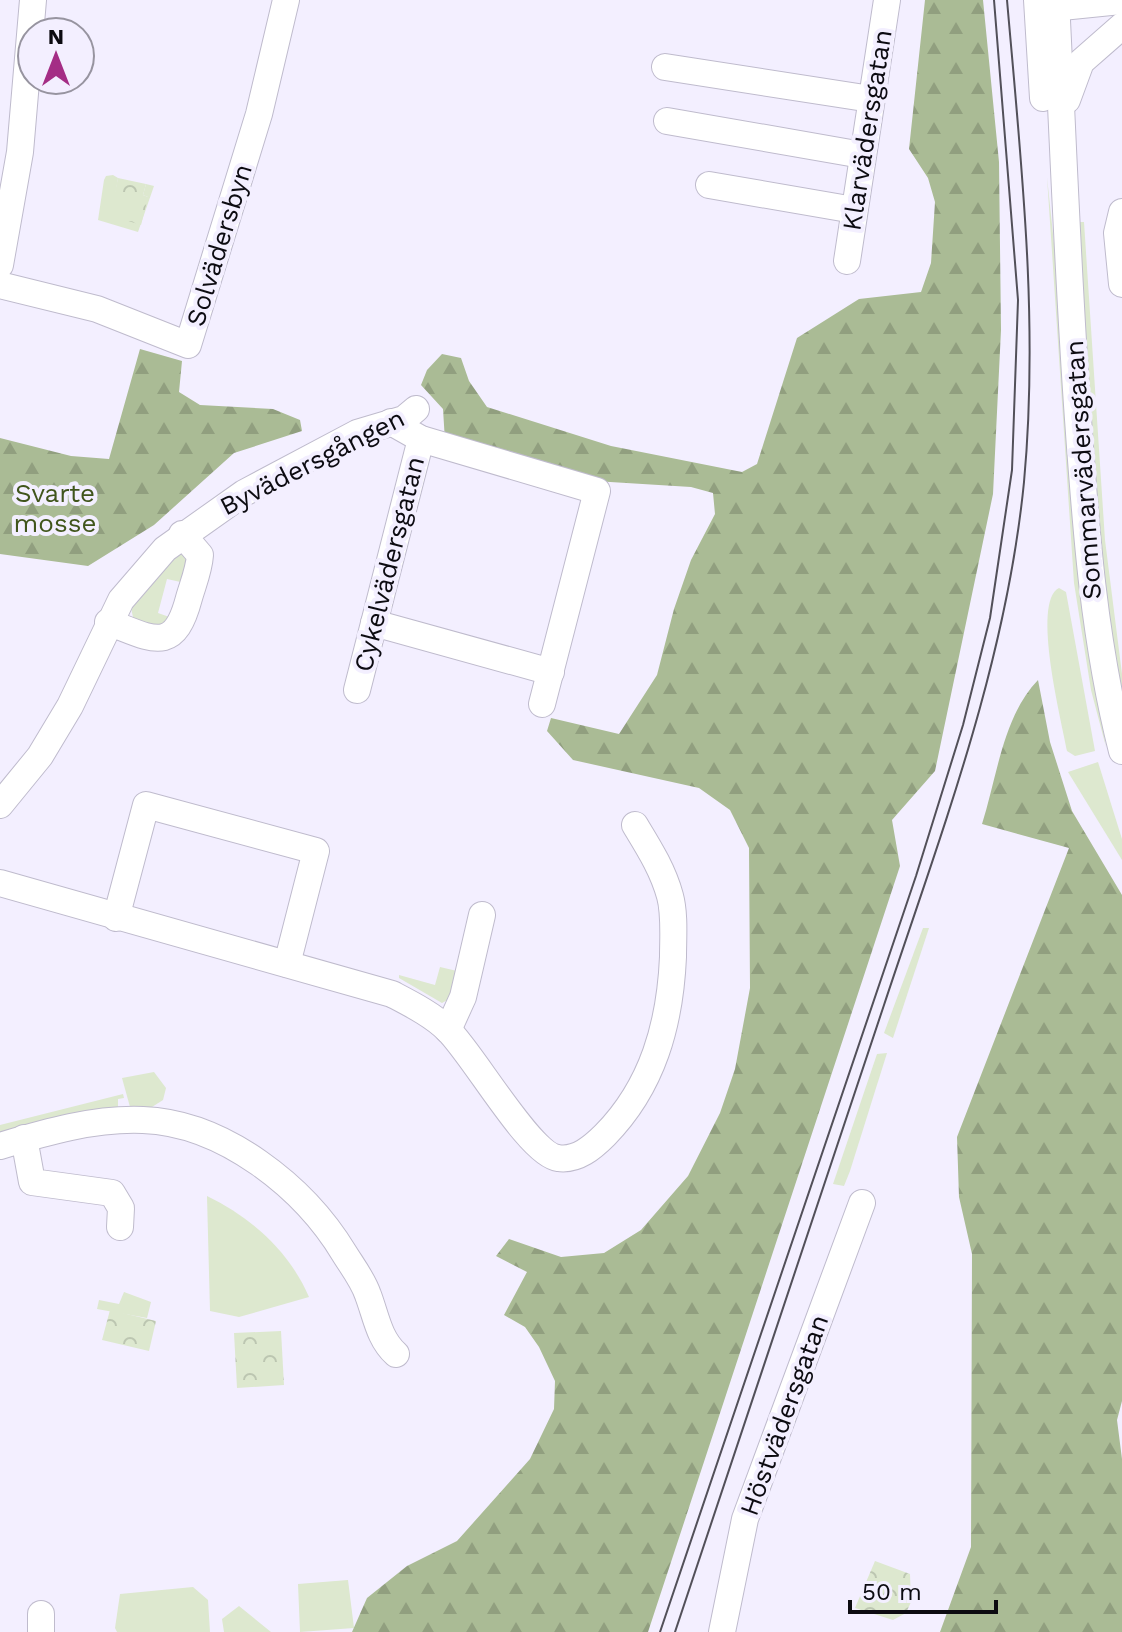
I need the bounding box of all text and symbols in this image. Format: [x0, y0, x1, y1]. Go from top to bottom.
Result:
north arrow [16, 16, 96, 96]
text: N [48, 24, 64, 49]
street label: Klarvädersgatan [836, 27, 898, 233]
street label: Solvädersbyn [180, 160, 258, 330]
street label: Sommarvädersgatan [1059, 339, 1107, 601]
street label: Byvädersgången [215, 403, 409, 521]
street label: Cykelvädersgatan [348, 453, 430, 675]
park label: Svarte mosse [14, 478, 96, 538]
street label: Höstvädersgatan [734, 1310, 834, 1520]
scale bar [850, 1564, 996, 1614]
text: 50 m [862, 1578, 922, 1606]

